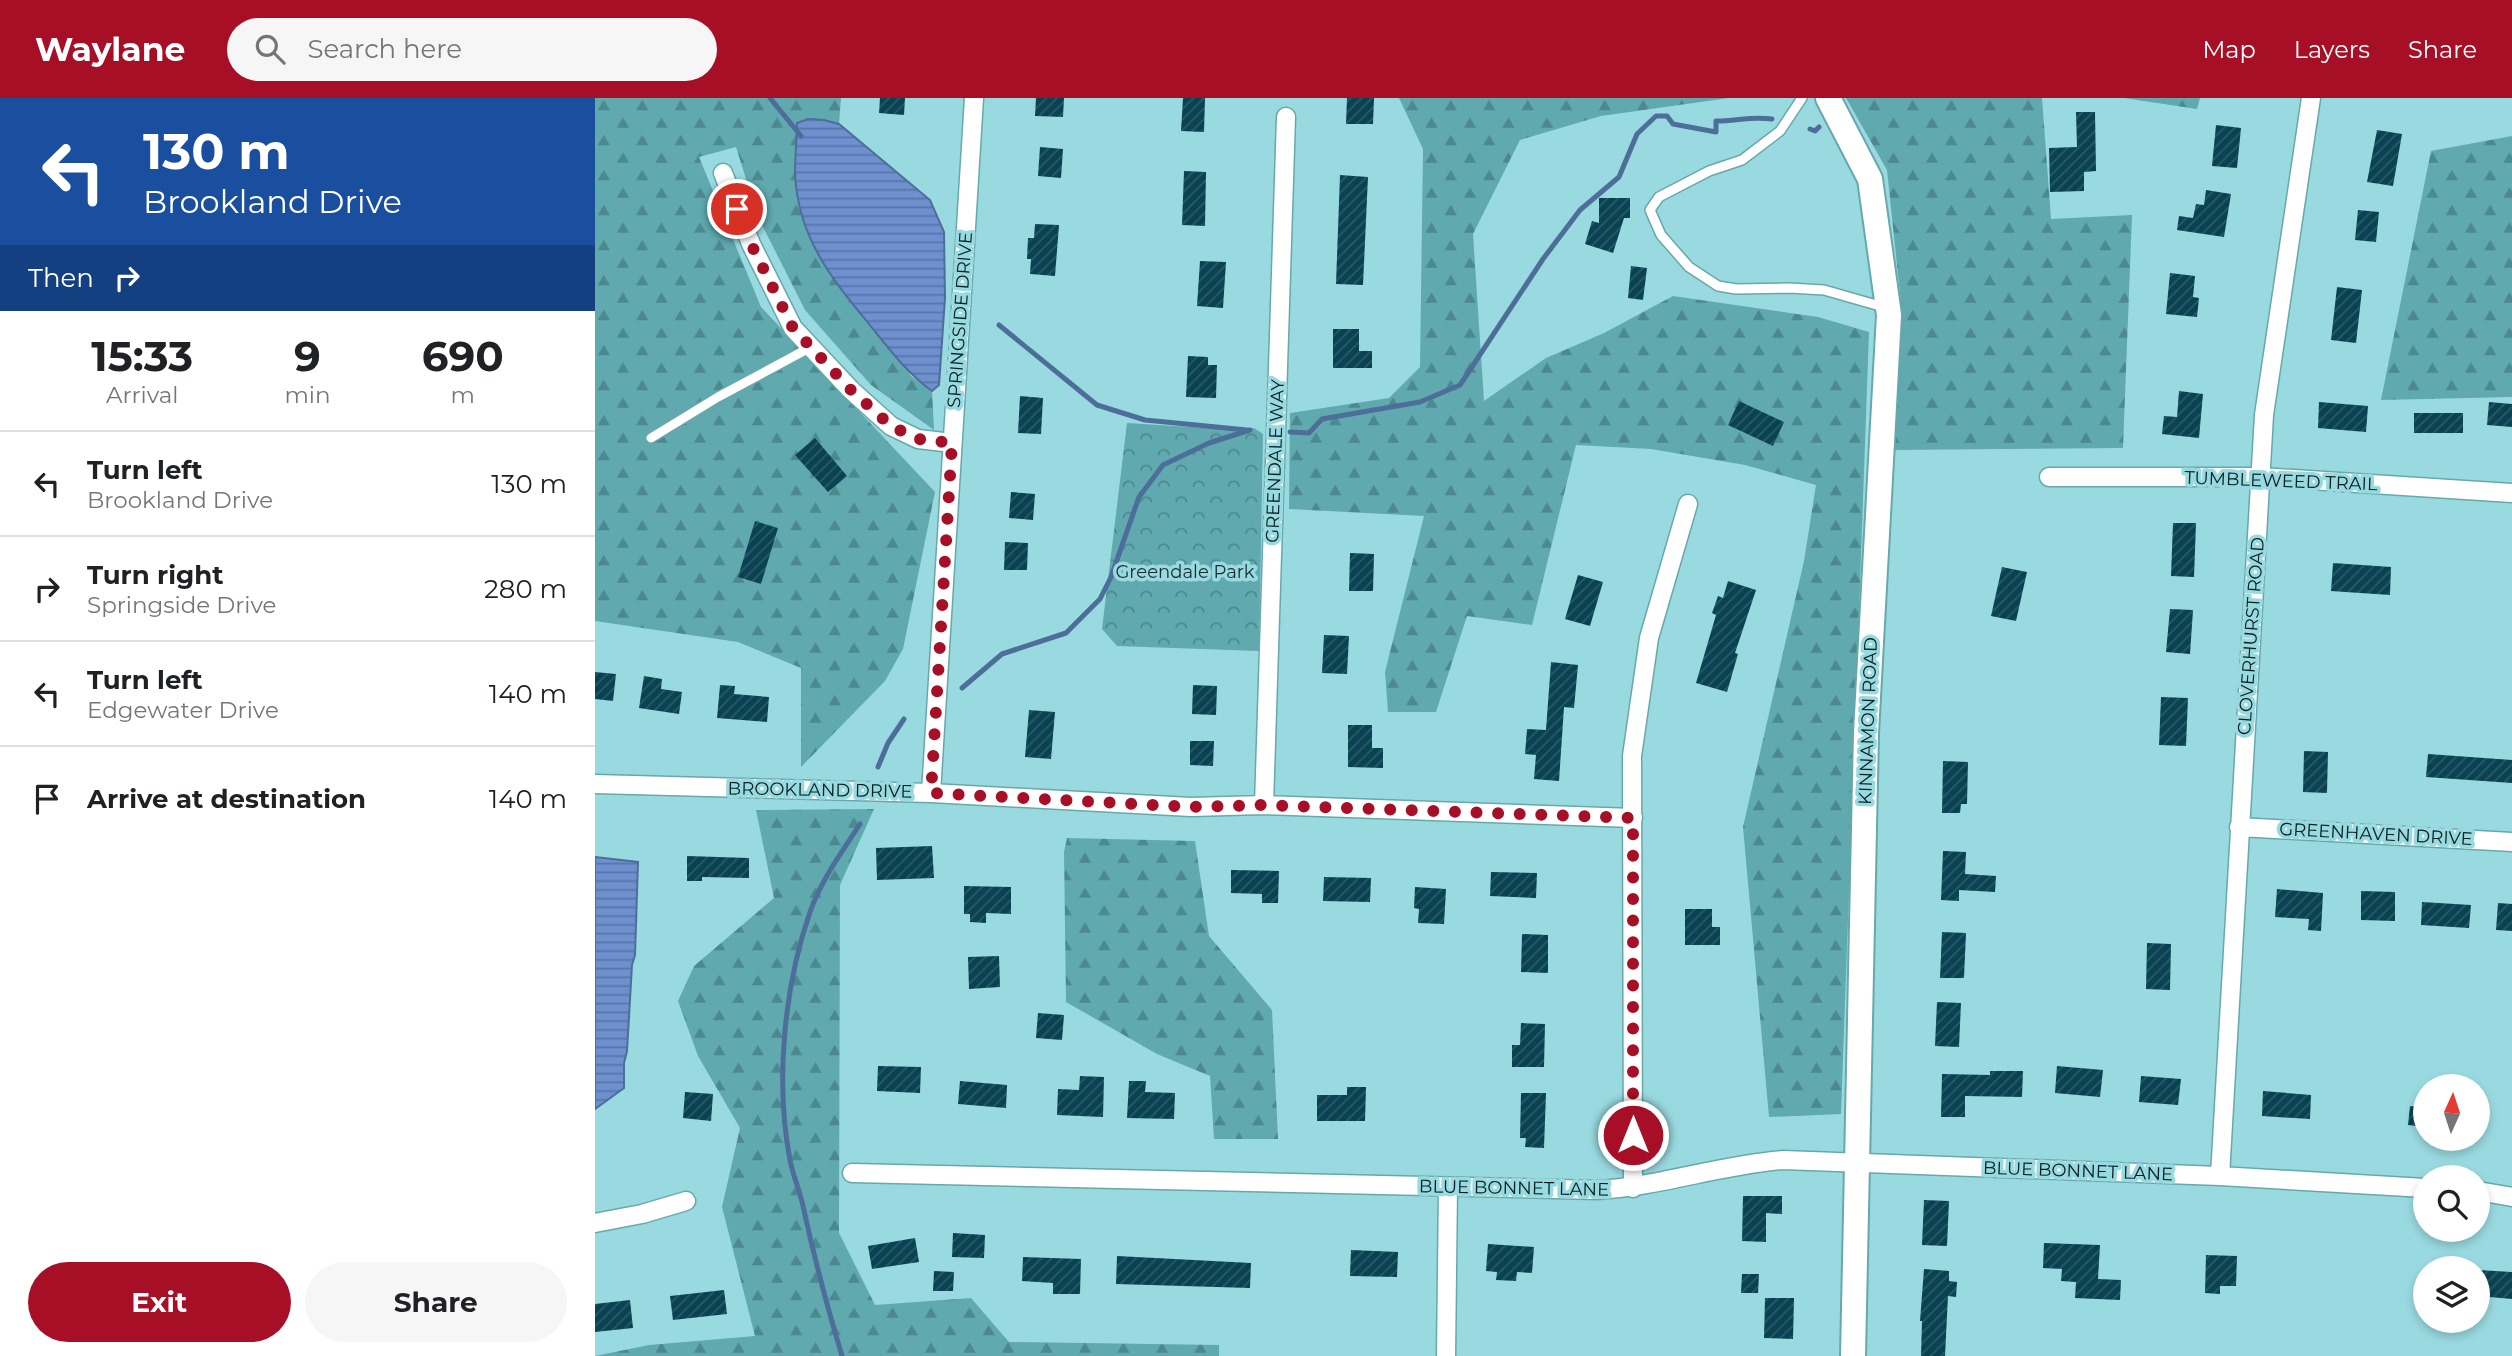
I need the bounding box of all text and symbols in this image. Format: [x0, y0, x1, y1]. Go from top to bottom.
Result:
search box [227, 18, 717, 81]
text: Waylane [35, 29, 185, 69]
icon: search [251, 30, 289, 68]
text: Search here [307, 33, 462, 65]
text: Map [2202, 35, 2256, 64]
text: Layers [2294, 35, 2370, 64]
text: Share [2408, 35, 2477, 64]
text: 130 m [143, 122, 290, 181]
icon: left [28, 126, 119, 217]
pin [707, 179, 767, 239]
text: Brookland Drive [143, 182, 402, 221]
icon: arrive [718, 190, 756, 228]
street label: SPRINGSIDE DRIVE [943, 231, 977, 409]
icon: right [108, 259, 146, 297]
text: Then [28, 262, 94, 294]
text: 15:33 [91, 330, 193, 382]
text: 9 [294, 330, 321, 382]
text: 690 [422, 330, 504, 382]
street label: GREENDALE WAY [1261, 378, 1289, 543]
text: Arrival [106, 381, 178, 409]
text: min [284, 381, 331, 409]
text: m [451, 381, 475, 409]
text: Turn left [87, 454, 203, 486]
icon: left [28, 465, 66, 503]
street label: TUMBLEWEED TRAIL [2184, 467, 2378, 495]
text: 130 m [491, 468, 567, 500]
text: Brookland Drive [87, 486, 273, 514]
street label: CLOVERHURST ROAD [2233, 536, 2269, 736]
text: Turn right [87, 559, 223, 591]
park label: Greendale Park [1115, 561, 1255, 583]
icon: right [28, 570, 66, 608]
text: 280 m [484, 573, 567, 605]
text: Springside Drive [87, 591, 276, 619]
street label: KINNAMON ROAD [1854, 637, 1882, 805]
text: Turn left [87, 664, 203, 696]
icon: left [28, 675, 66, 713]
text: 140 m [489, 678, 567, 710]
text: Edgewater Drive [87, 696, 279, 724]
street label: BROOKLAND DRIVE [727, 777, 913, 803]
icon: arrive [28, 780, 66, 818]
text: Arrive at destination [87, 783, 366, 815]
text: 140 m [489, 783, 567, 815]
street label: GREENHAVEN DRIVE [2279, 818, 2473, 850]
north arrow [2413, 1074, 2490, 1152]
map controls [2413, 1074, 2490, 1333]
position arrow [1596, 1098, 1670, 1172]
street label: BLUE BONNET LANE [1983, 1157, 2173, 1185]
button: search [2413, 1165, 2490, 1242]
street label: BLUE BONNET LANE [1419, 1175, 1609, 1201]
button: layers [2413, 1256, 2490, 1333]
button: Exit [28, 1262, 291, 1342]
button: Share [305, 1262, 567, 1342]

